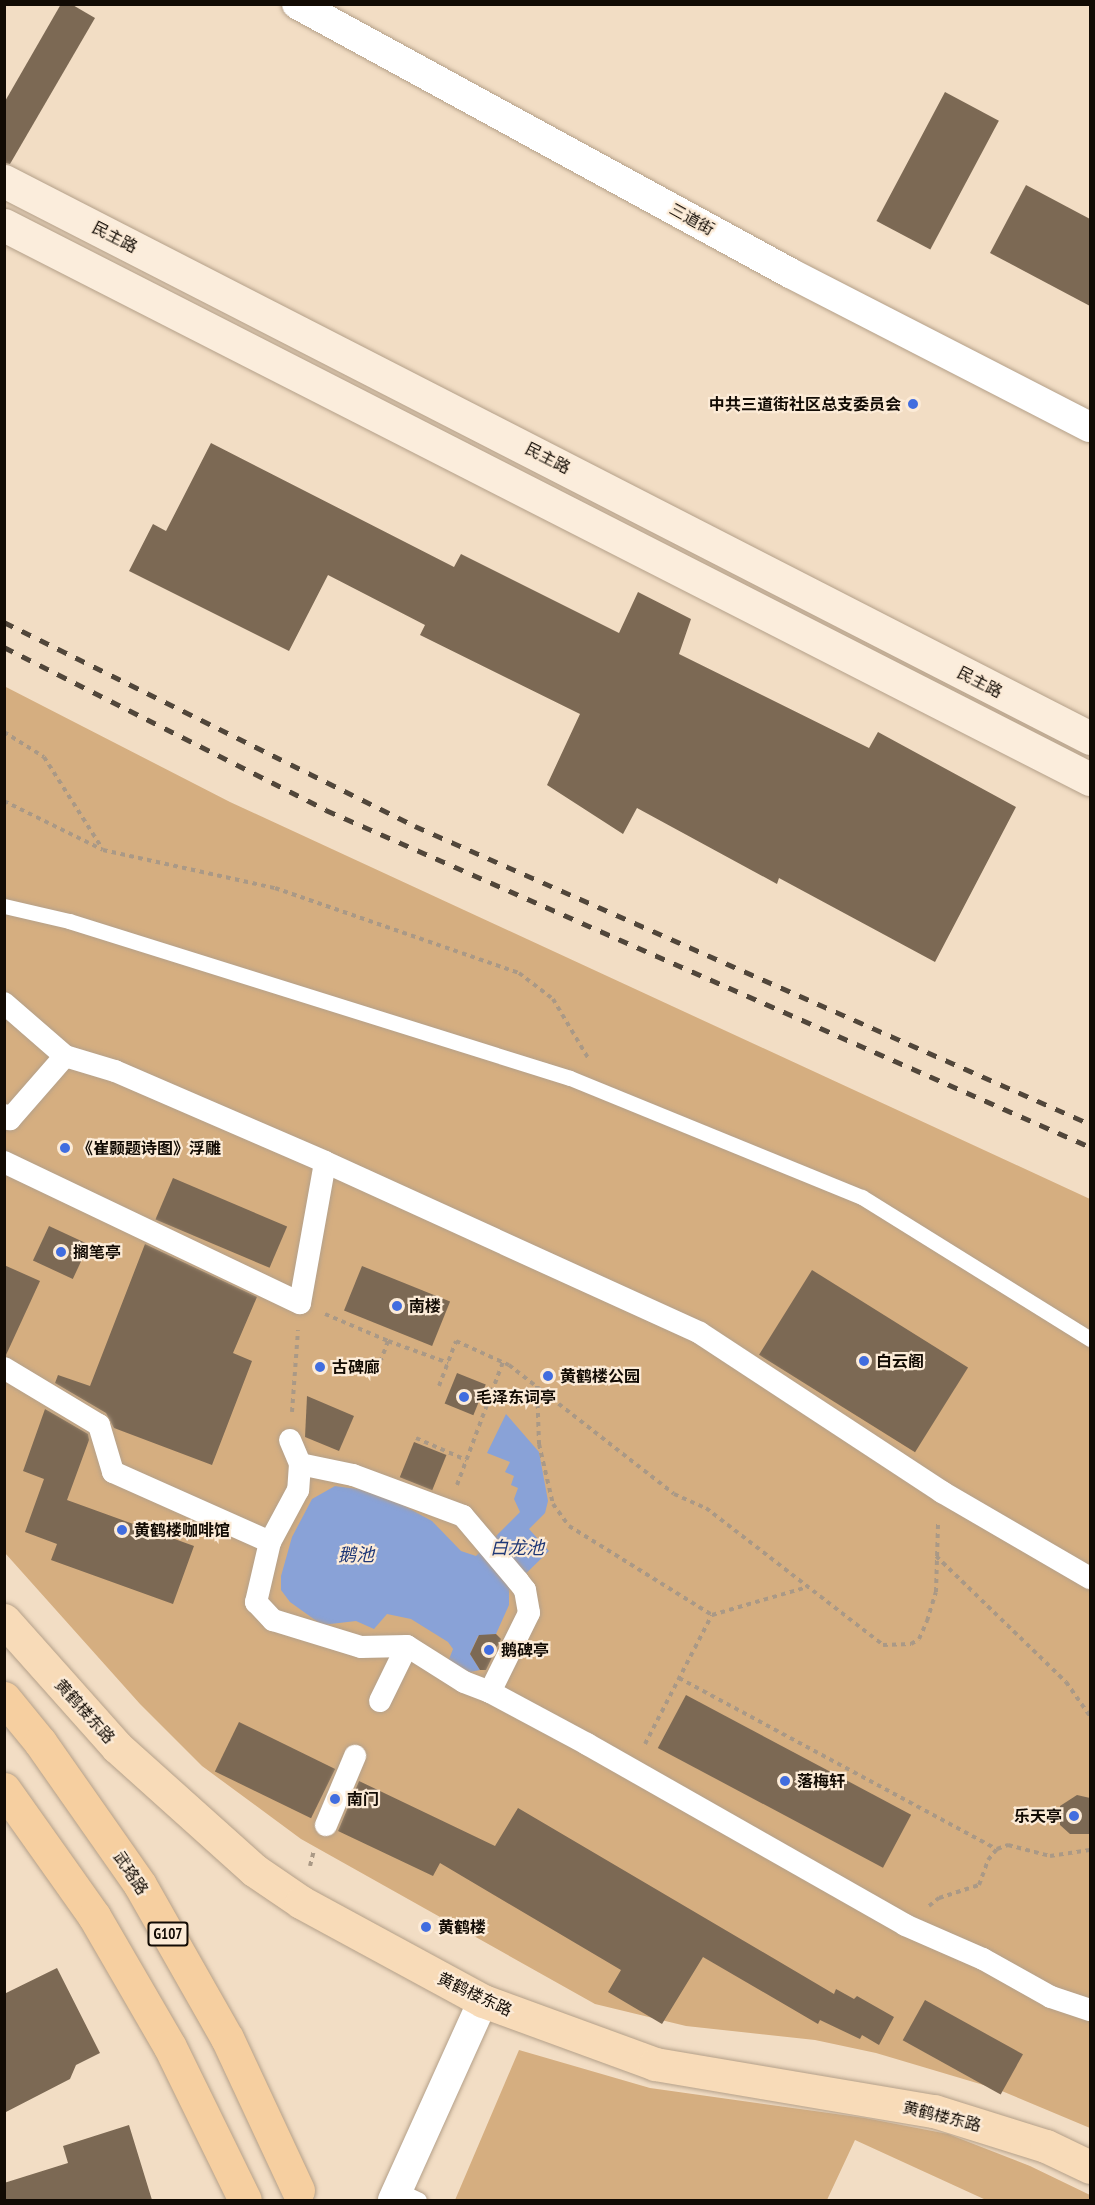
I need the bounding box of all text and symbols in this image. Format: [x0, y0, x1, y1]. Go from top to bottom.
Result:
street label: 三道街 [666, 199, 718, 239]
street label: 民主路 [89, 218, 141, 256]
place label: 中共三道街社区总支委员会 [709, 394, 901, 414]
marker: 中共三道街社区总支委员会 [906, 397, 920, 411]
street label: 民主路 [522, 439, 574, 477]
street label: 民主路 [954, 663, 1006, 701]
place label: 《崔颢题诗图》浮雕 [77, 1138, 221, 1158]
marker: 《崔颢题诗图》浮雕 [58, 1141, 72, 1155]
place label: 搁笔亭 [73, 1242, 121, 1262]
marker: 搁笔亭 [54, 1245, 68, 1259]
place label: 南楼 [409, 1296, 441, 1316]
marker: 南楼 [390, 1299, 404, 1313]
place label: 白云阁 [876, 1351, 924, 1371]
marker: 白云阁 [857, 1354, 871, 1368]
place label: 古碑廊 [332, 1357, 380, 1377]
marker: 古碑廊 [313, 1360, 327, 1374]
place label: 黄鹤楼公园 [560, 1366, 640, 1386]
marker: 黄鹤楼公园 [541, 1369, 555, 1383]
place label: 毛泽东词亭 [476, 1387, 556, 1407]
marker: 毛泽东词亭 [457, 1390, 471, 1404]
place label: 黄鹤楼咖啡馆 [134, 1520, 230, 1540]
marker: 黄鹤楼咖啡馆 [115, 1523, 129, 1537]
water label: 白龙池 [490, 1537, 544, 1559]
water label: 鹅池 [338, 1544, 374, 1566]
place label: 鹅碑亭 [501, 1640, 549, 1660]
marker: 鹅碑亭 [482, 1643, 496, 1657]
street label: 黄鹤楼东路 [51, 1675, 119, 1747]
place label: 落梅轩 [797, 1771, 845, 1791]
marker: 落梅轩 [778, 1774, 792, 1788]
place label: 南门 [347, 1789, 379, 1809]
marker: 南门 [328, 1792, 342, 1806]
place label: 乐天亭 [1014, 1806, 1062, 1826]
marker: 乐天亭 [1067, 1809, 1081, 1823]
street label: 武珞路 [110, 1848, 152, 1898]
place label: 黄鹤楼 [438, 1917, 486, 1937]
marker: 黄鹤楼 [419, 1920, 433, 1934]
road number: G107 [147, 1922, 189, 1946]
street label: 黄鹤楼东路 [435, 1968, 515, 2020]
street label: 黄鹤楼东路 [901, 2097, 983, 2135]

